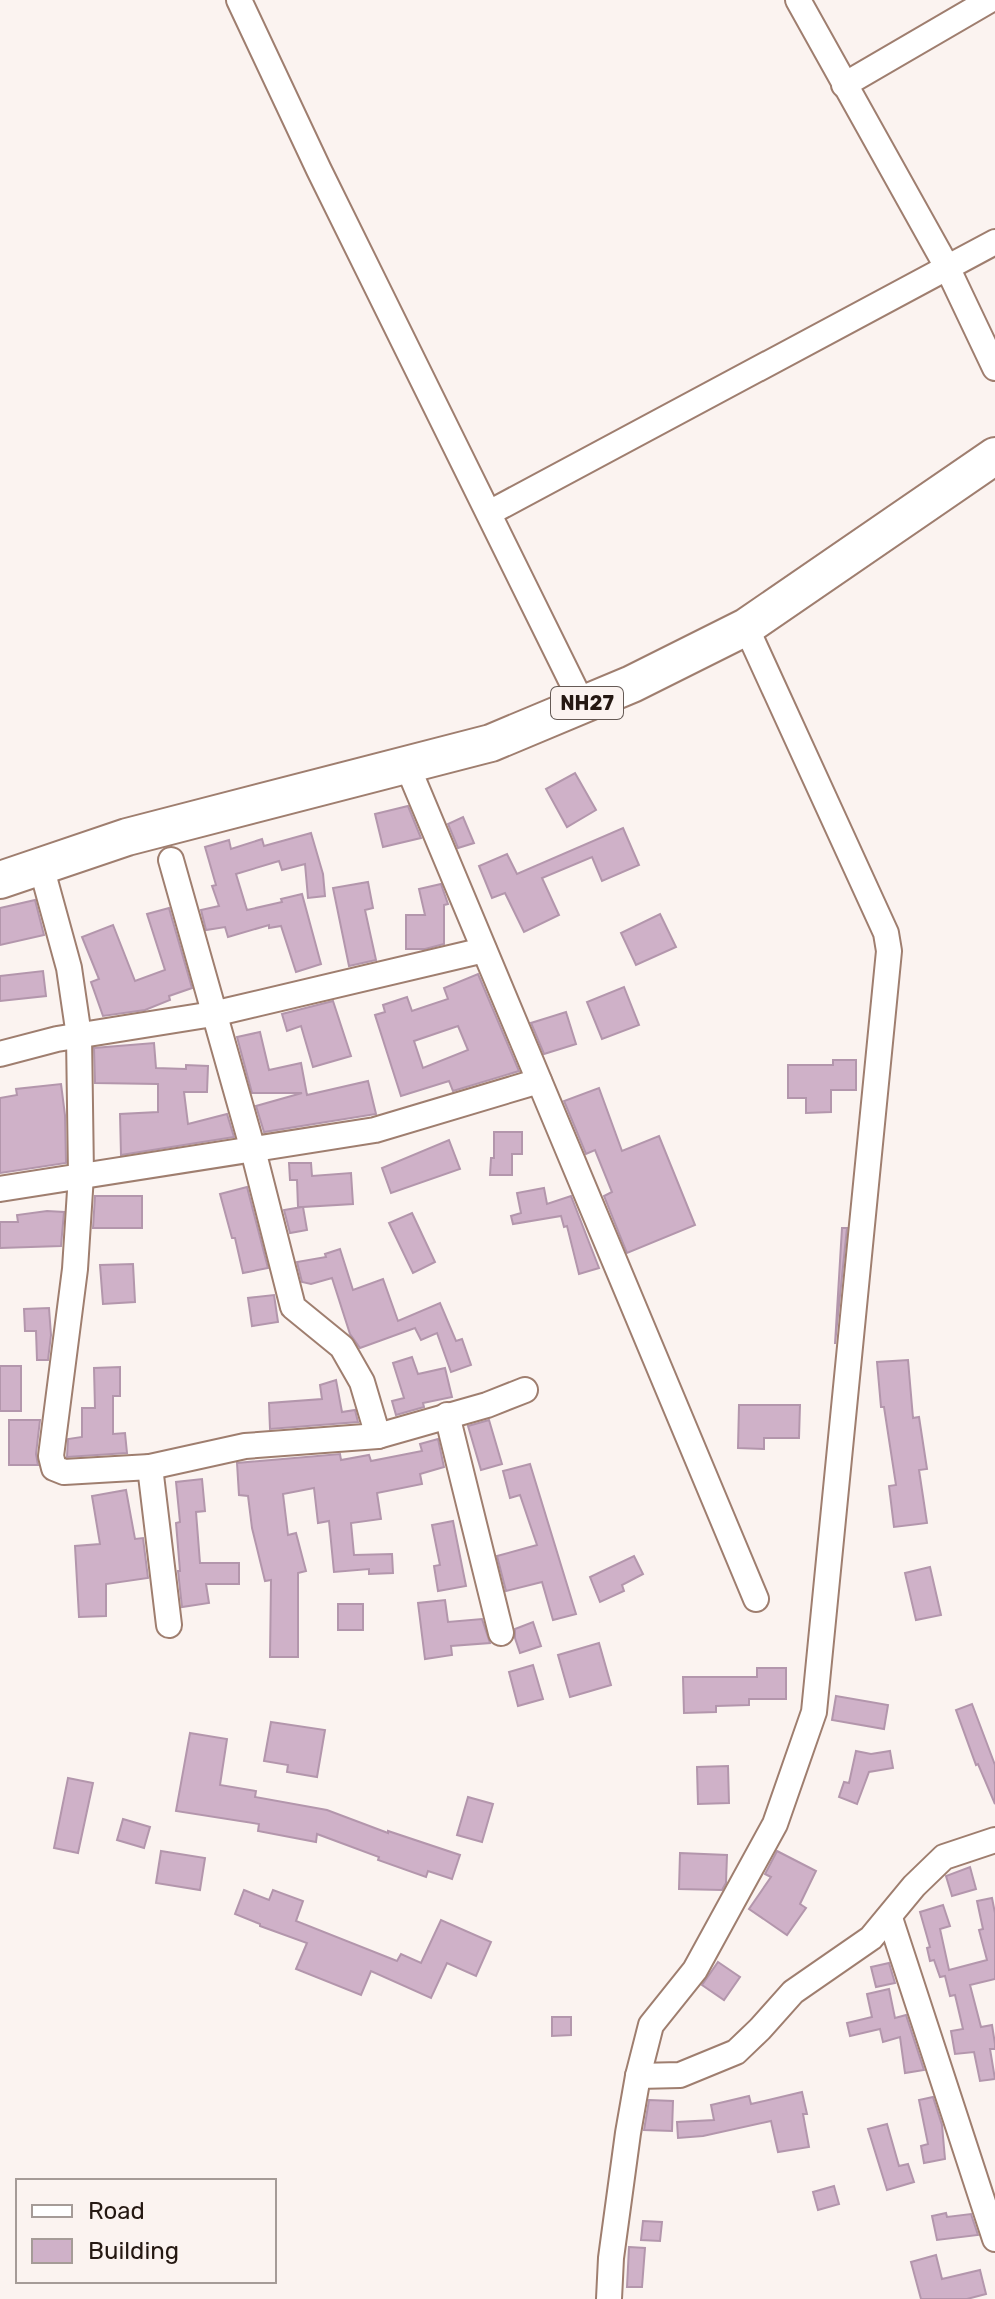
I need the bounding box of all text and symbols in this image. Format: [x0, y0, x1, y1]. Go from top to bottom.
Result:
road number: NH27 [551, 687, 623, 719]
legend [16, 2179, 276, 2283]
text: Road [88, 2197, 145, 2225]
text: Building [88, 2237, 179, 2265]

